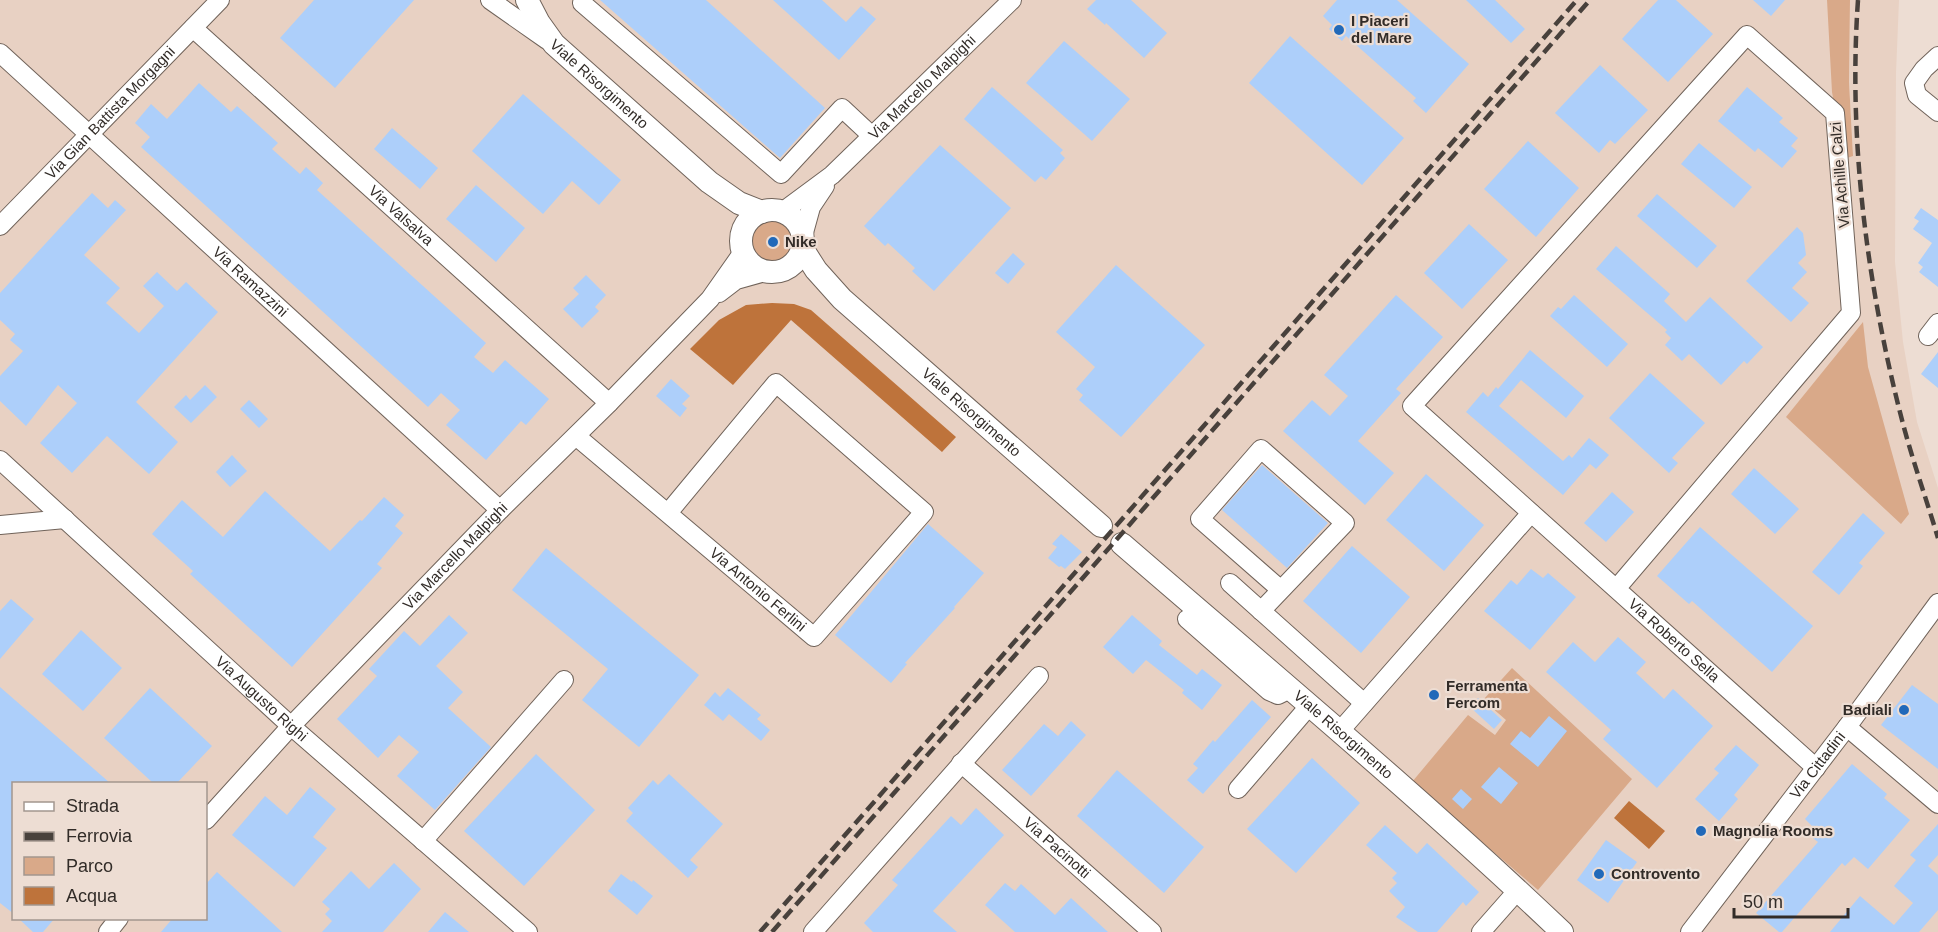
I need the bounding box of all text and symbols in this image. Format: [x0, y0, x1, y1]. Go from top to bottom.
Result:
place label: I Piaceri del Mare [1351, 12, 1412, 46]
marker: I Piaceri del Mare [1332, 23, 1346, 37]
street label: Via Marcello Malpighi [865, 31, 979, 143]
street label: Viale Risorgimento [547, 36, 652, 132]
street label: Via Gian Battista Morgagni [42, 43, 178, 182]
street label: Via Achille Calzi [1826, 121, 1853, 229]
street label: Via Valsalva [365, 182, 438, 249]
place label: Nike [785, 233, 817, 250]
marker: Nike [766, 235, 780, 249]
street label: Via Ramazzini [210, 243, 292, 320]
street label: Viale Risorgimento [919, 364, 1025, 460]
street label: Via Marcello Malpighi [399, 499, 511, 613]
street label: Via Antonio Ferlini [707, 544, 810, 635]
street label: Via Roberto Sella [1625, 595, 1724, 686]
street label: Via Augusto Righi [212, 652, 311, 744]
place label: Ferramenta Fercom [1446, 677, 1528, 711]
street label: Viale Risorgimento [1291, 687, 1397, 782]
marker: Ferramenta Fercom [1427, 688, 1441, 702]
place label: Badiali [1843, 701, 1892, 718]
marker: Badiali [1897, 703, 1911, 717]
street label: Via Cittadini [1786, 728, 1848, 802]
legend [12, 782, 207, 920]
text: Strada [66, 796, 120, 816]
street label: Via Pacinotti [1020, 814, 1094, 881]
place label: Magnolia Rooms [1713, 822, 1833, 839]
marker: Magnolia Rooms [1694, 824, 1708, 838]
text: Ferrovia [66, 826, 133, 846]
text: Parco [66, 856, 113, 876]
place label: Controvento [1611, 865, 1700, 882]
marker: Controvento [1592, 867, 1606, 881]
scale bar [1734, 881, 1848, 919]
text: Acqua [66, 886, 118, 906]
text: 50 m [1743, 892, 1783, 912]

